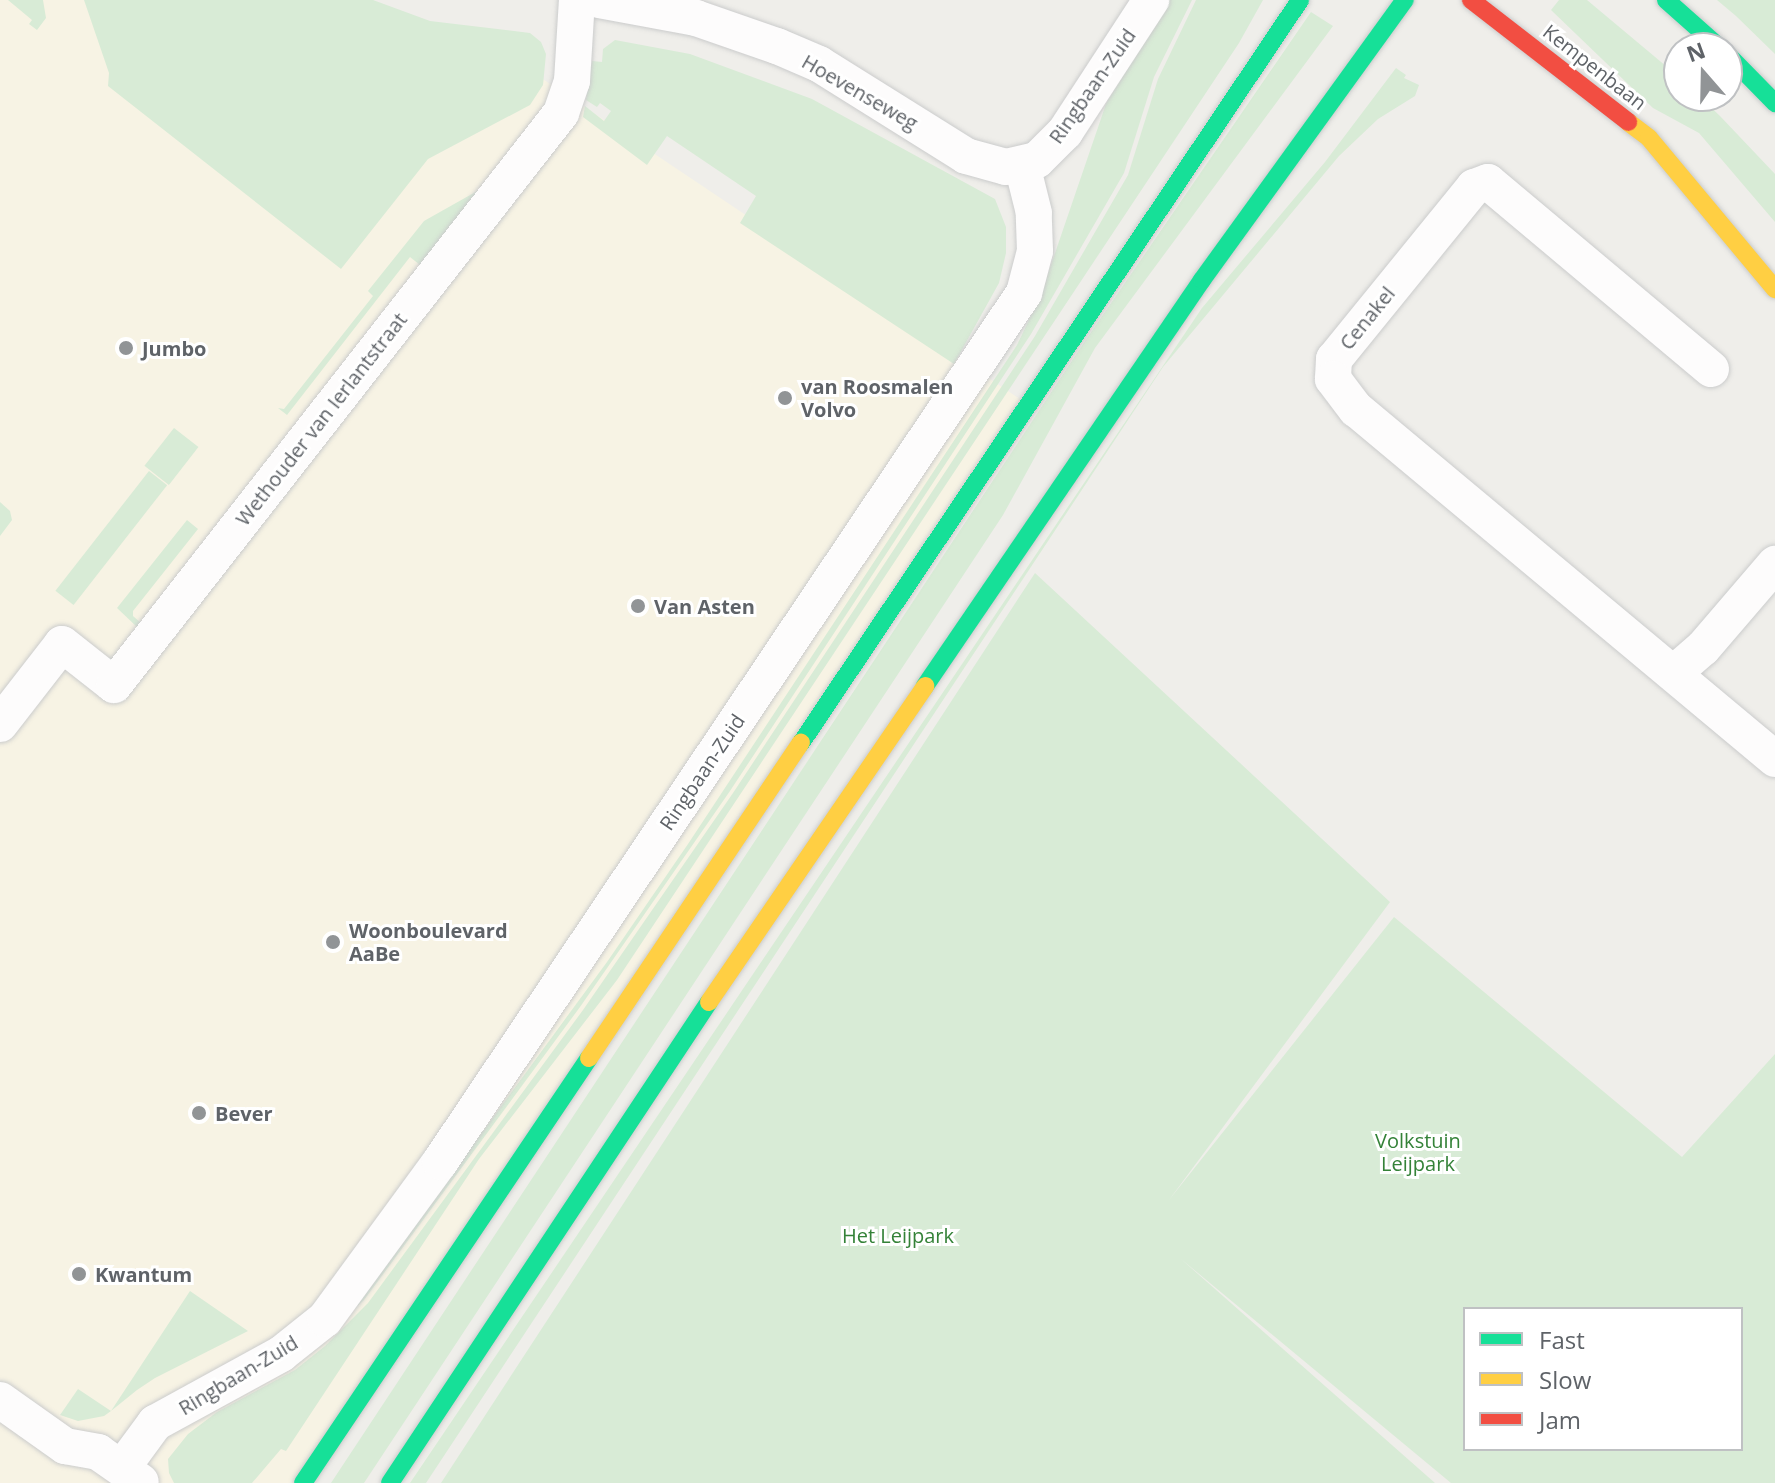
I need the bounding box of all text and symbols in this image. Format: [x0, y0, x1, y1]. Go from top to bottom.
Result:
street label: Kempenbaan [1539, 19, 1651, 115]
street label: Ringbaan-Zuid [1044, 24, 1140, 148]
north arrow [1663, 32, 1743, 112]
text: N [1682, 34, 1709, 68]
street label: Hoevenseweg [798, 49, 922, 135]
street label: Cenakel [1334, 282, 1400, 354]
street label: Wethouder van Ierlantstraat [230, 308, 412, 530]
place label: Jumbo [142, 336, 206, 360]
marker: Jumbo [117, 339, 135, 357]
place label: van Roosmalen Volvo [801, 374, 953, 421]
marker: van Roosmalen Volvo [776, 389, 794, 407]
place label: Van Asten [654, 594, 755, 618]
marker: Van Asten [629, 597, 647, 615]
street label: Ringbaan-Zuid [654, 709, 750, 835]
place label: Woonboulevard AaBe [349, 918, 508, 965]
marker: Woonboulevard AaBe [324, 933, 342, 951]
place label: Bever [215, 1101, 273, 1125]
marker: Bever [190, 1104, 208, 1122]
park label: Volkstuin Leijpark [1375, 1128, 1461, 1175]
park label: Het Leijpark [842, 1223, 954, 1247]
place label: Kwantum [95, 1262, 192, 1286]
marker: Kwantum [70, 1265, 88, 1283]
legend [1463, 1307, 1743, 1451]
text: Fast [1539, 1323, 1585, 1356]
street label: Ringbaan-Zuid [174, 1330, 302, 1420]
text: Slow [1539, 1363, 1591, 1396]
text: Jam [1539, 1403, 1581, 1436]

